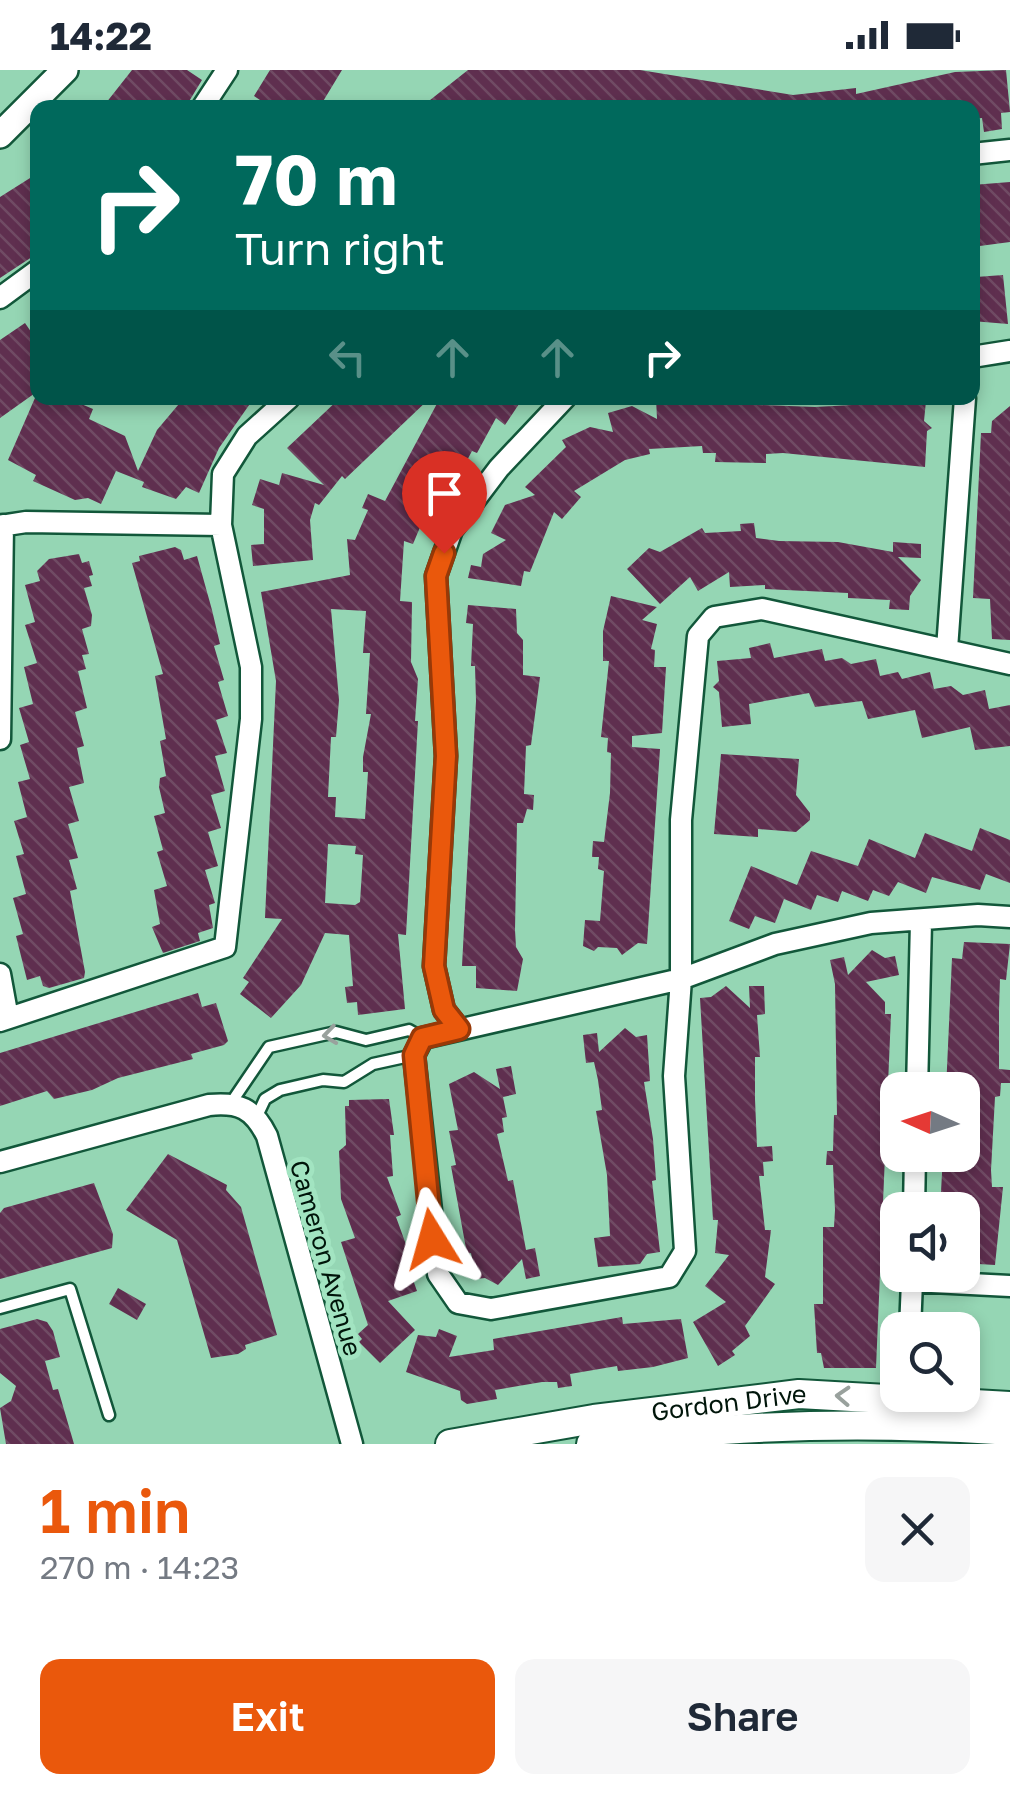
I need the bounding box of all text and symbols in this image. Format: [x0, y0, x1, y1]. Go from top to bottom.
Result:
text: 14:22 [50, 13, 152, 58]
text: 70 m [235, 136, 397, 220]
icon: right [70, 140, 200, 270]
text: Turn right [235, 221, 445, 275]
icon: left [320, 330, 375, 385]
icon: ahead [425, 330, 480, 385]
icon: ahead [530, 330, 585, 385]
icon: right [635, 330, 690, 385]
pin [402, 451, 487, 554]
icon: arrive [417, 466, 472, 521]
one-way arrow [322, 1024, 338, 1045]
north arrow [880, 1072, 980, 1172]
map controls [880, 1072, 980, 1412]
street label: Cameron Avenue [284, 1156, 369, 1359]
position arrow [380, 1187, 484, 1291]
button: sound [880, 1192, 980, 1292]
button: search [880, 1312, 980, 1412]
street label: Gordon Drive [649, 1378, 807, 1427]
one-way arrow [834, 1386, 850, 1407]
text: 1 min [40, 1474, 190, 1546]
button: close [865, 1477, 970, 1582]
text: 270 m · 14:23 [40, 1548, 239, 1586]
button: Exit [40, 1659, 495, 1774]
button: Share [515, 1659, 970, 1774]

